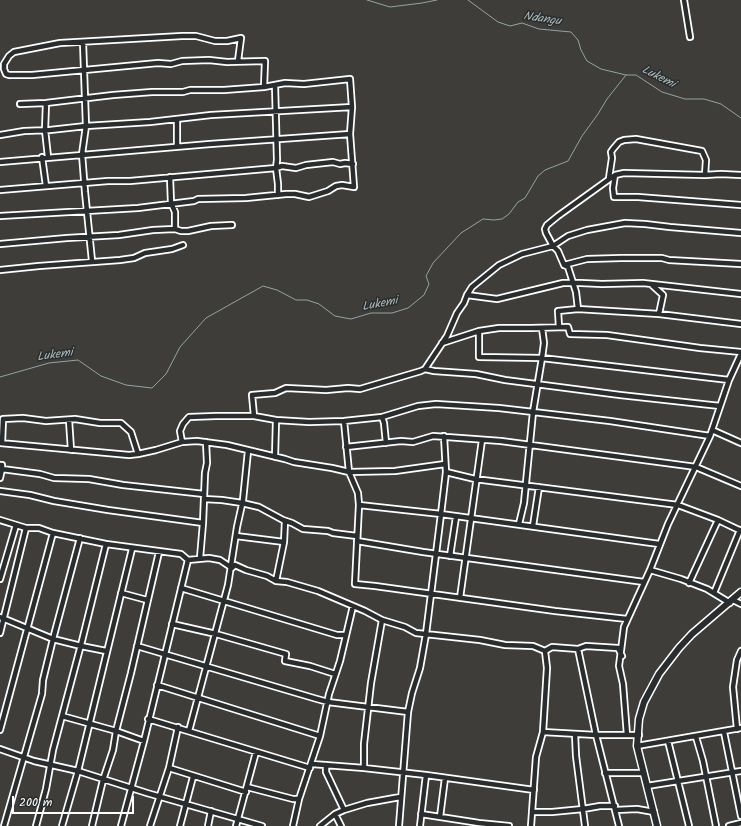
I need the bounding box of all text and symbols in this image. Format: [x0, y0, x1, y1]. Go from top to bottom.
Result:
water label: Ndangu [522, 10, 562, 30]
water label: Lukemi [639, 63, 677, 93]
water label: Lukemi [361, 295, 399, 315]
water label: Lukemi [36, 346, 74, 366]
scale bar [14, 788, 136, 814]
text: 200 m [19, 793, 52, 812]

